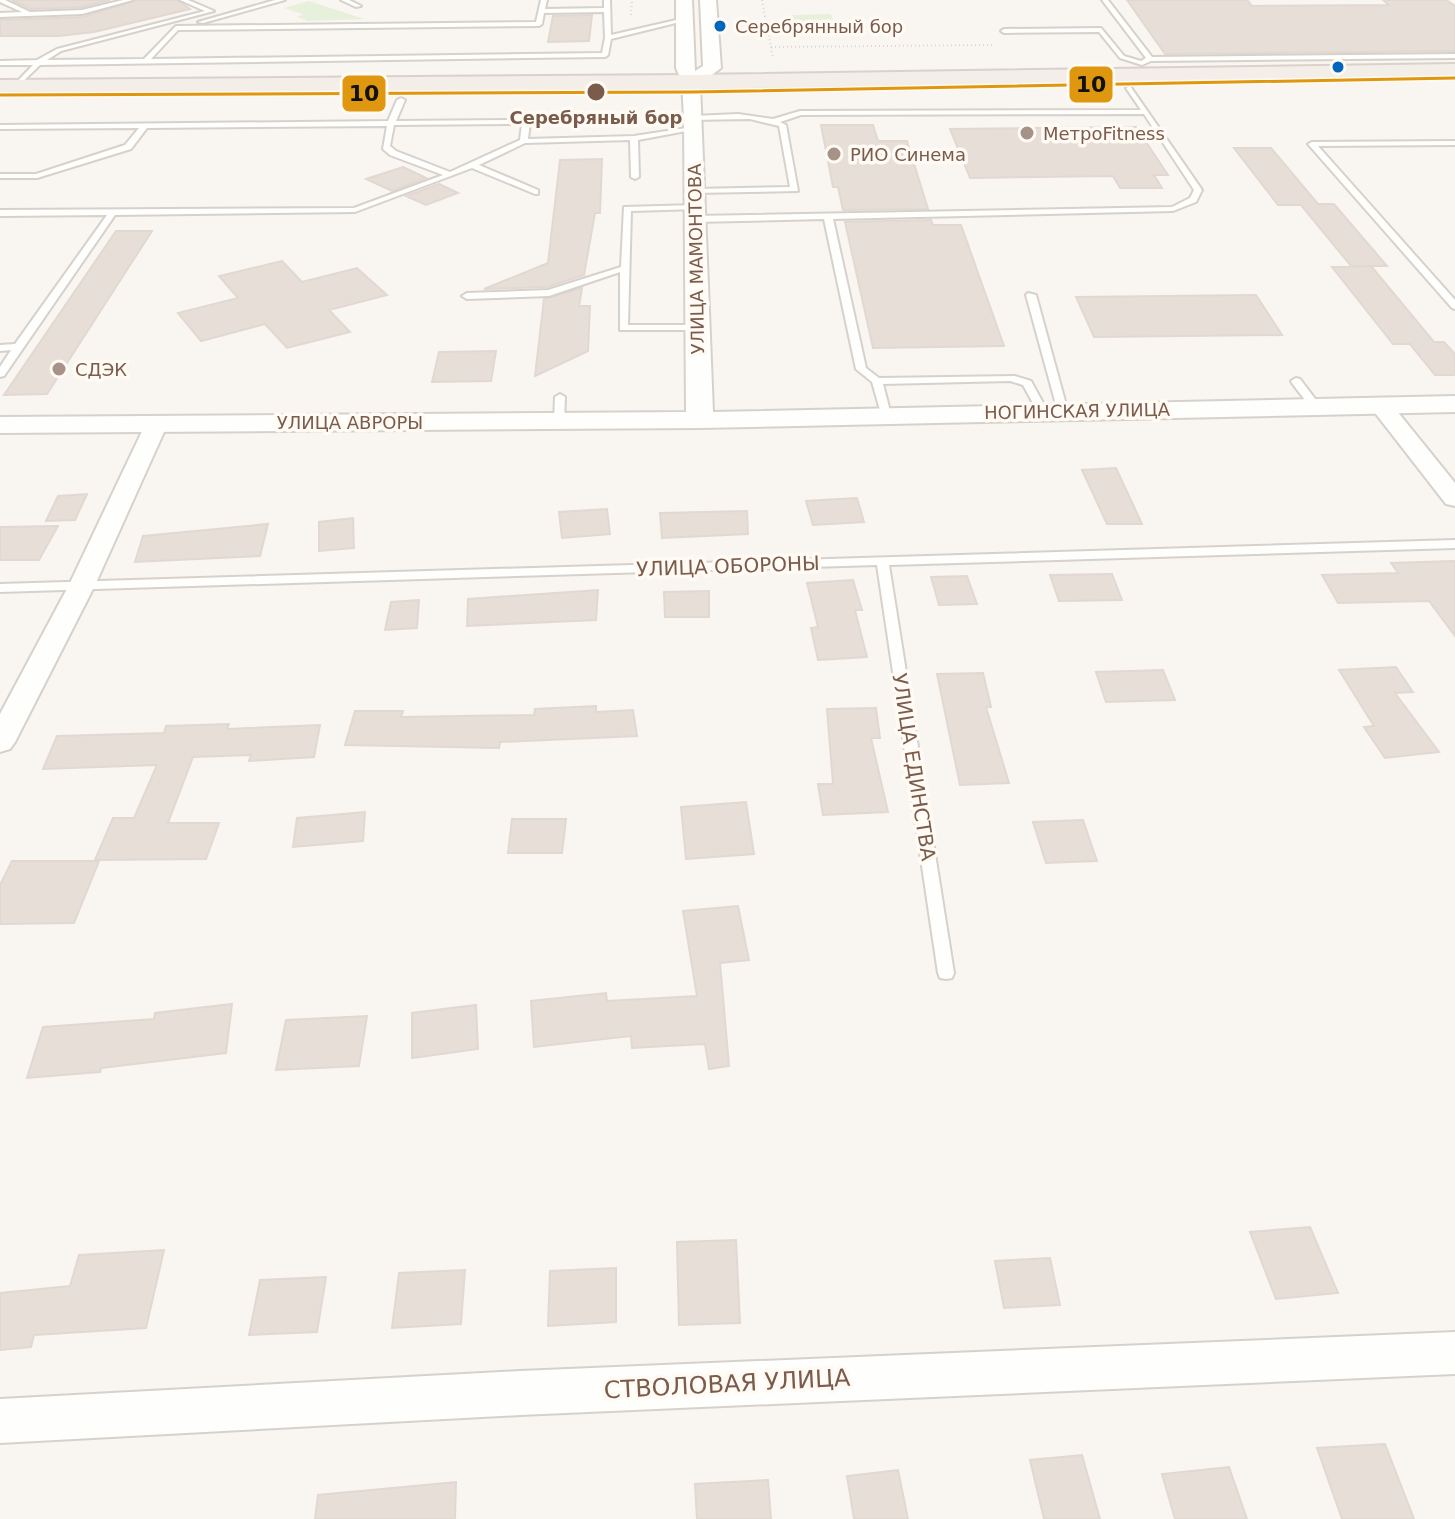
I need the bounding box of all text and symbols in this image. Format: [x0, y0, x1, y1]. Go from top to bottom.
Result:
place label: Серебрянный бор [735, 16, 903, 37]
marker: Серебрянный бор [712, 18, 728, 34]
unlabelled marker [1330, 59, 1346, 75]
line badge: 10 [1068, 65, 1114, 104]
text: 10 [1076, 72, 1106, 97]
line badge: 10 [341, 74, 387, 113]
text: 10 [349, 81, 379, 106]
marker: Серебряный бор [585, 81, 607, 103]
place label: Серебряный бор [510, 107, 683, 128]
place label: МетроFitness [1043, 123, 1165, 144]
marker: МетроFitness [1018, 124, 1036, 142]
place label: РИО Синема [850, 144, 966, 165]
marker: РИО Синема [825, 145, 843, 163]
street label: УЛИЦА МАМОНТОВА [684, 163, 708, 355]
place label: СДЭК [75, 359, 127, 380]
marker: СДЭК [50, 360, 68, 378]
street label: НОГИНСКАЯ УЛИЦА [984, 399, 1171, 423]
street label: УЛИЦА АВРОРЫ [277, 412, 423, 433]
street label: УЛИЦА ОБОРОНЫ [636, 551, 820, 581]
street label: УЛИЦА ЕДИНСТВА [887, 671, 941, 863]
street label: СТВОЛОВАЯ УЛИЦА [603, 1364, 851, 1404]

